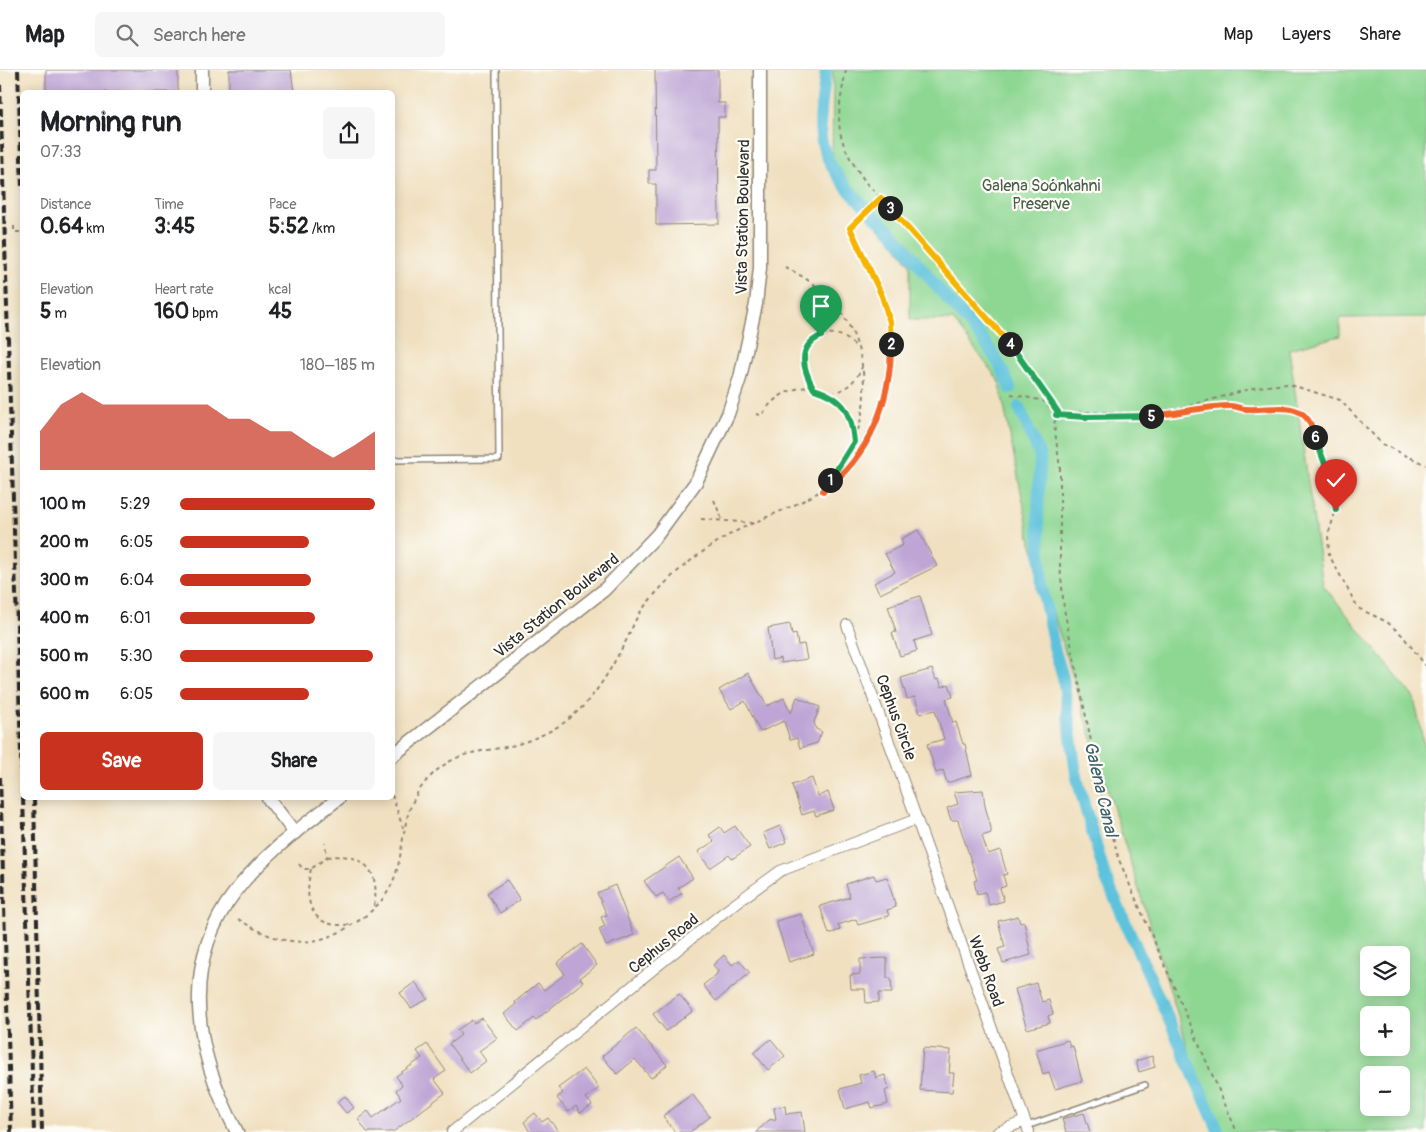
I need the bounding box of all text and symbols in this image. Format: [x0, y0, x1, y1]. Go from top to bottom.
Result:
search box [95, 12, 445, 57]
text: Map [25, 20, 65, 49]
icon: search [113, 21, 141, 49]
text: Search here [153, 23, 246, 47]
text: Map [1224, 23, 1253, 46]
text: Layers [1281, 23, 1331, 46]
text: Share [1359, 23, 1401, 46]
text: Morning run [40, 105, 182, 140]
button: share [323, 107, 375, 159]
street label: Vista Station Boulevard [732, 139, 754, 295]
text: 07:33 [40, 142, 82, 162]
park label: Galena Soónkahni Preserve [982, 176, 1100, 214]
text: Distance [40, 196, 91, 213]
text: Time [154, 196, 184, 213]
text: Pace [269, 196, 296, 213]
pin: 3 [878, 196, 902, 220]
text: 3 [887, 200, 894, 217]
text: 0.64 [40, 213, 83, 240]
text: 3:45 [154, 213, 195, 240]
text: 5:52 [269, 213, 309, 240]
text: km [83, 220, 105, 237]
text: /km [309, 220, 335, 237]
text: Elevation [40, 281, 93, 298]
text: Heart rate [154, 281, 213, 298]
text: kcal [269, 281, 291, 298]
pin [800, 285, 842, 336]
icon: arrive [807, 292, 835, 320]
text: 5 [40, 298, 51, 325]
text: 160 [154, 298, 189, 325]
text: 45 [269, 298, 292, 325]
text: m [51, 305, 67, 322]
text: bpm [189, 305, 218, 322]
pin: 2 [878, 332, 904, 356]
pin: 4 [998, 332, 1022, 356]
text: 2 [888, 336, 895, 353]
text: 4 [1006, 336, 1015, 353]
text: Elevation [40, 355, 101, 375]
text: 180–185 m [300, 355, 375, 375]
pin: 5 [1138, 404, 1164, 428]
text: 5 [1148, 408, 1155, 425]
pin: 6 [1302, 424, 1328, 450]
text: 6 [1311, 429, 1320, 446]
pin [1315, 459, 1357, 510]
icon: check [1322, 466, 1350, 494]
pin: 1 [818, 468, 842, 492]
text: 1 [828, 472, 833, 489]
text: 100 m [40, 494, 86, 514]
text: 5:29 [120, 494, 150, 514]
text: 200 m [40, 532, 88, 552]
text: 6:05 [120, 532, 153, 552]
street label: Vista Station Boulevard [490, 549, 623, 662]
text: 300 m [40, 570, 88, 590]
text: 6:04 [120, 570, 154, 590]
text: 400 m [40, 608, 89, 628]
text: 6:01 [120, 608, 151, 628]
text: 500 m [40, 646, 88, 666]
text: 5:30 [120, 646, 153, 666]
street label: Cephus Circle [871, 672, 921, 763]
text: 600 m [40, 684, 89, 704]
text: 6:05 [120, 684, 153, 704]
button: Save [40, 732, 203, 790]
button: Share [213, 732, 375, 790]
water label: Galena Canal [1078, 739, 1123, 841]
street label: Cephus Road [624, 909, 703, 978]
street label: Webb Road [964, 933, 1008, 1009]
map controls [1360, 946, 1410, 1116]
button: layers [1360, 946, 1410, 996]
button: + [1360, 1006, 1410, 1056]
button: − [1360, 1066, 1410, 1116]

